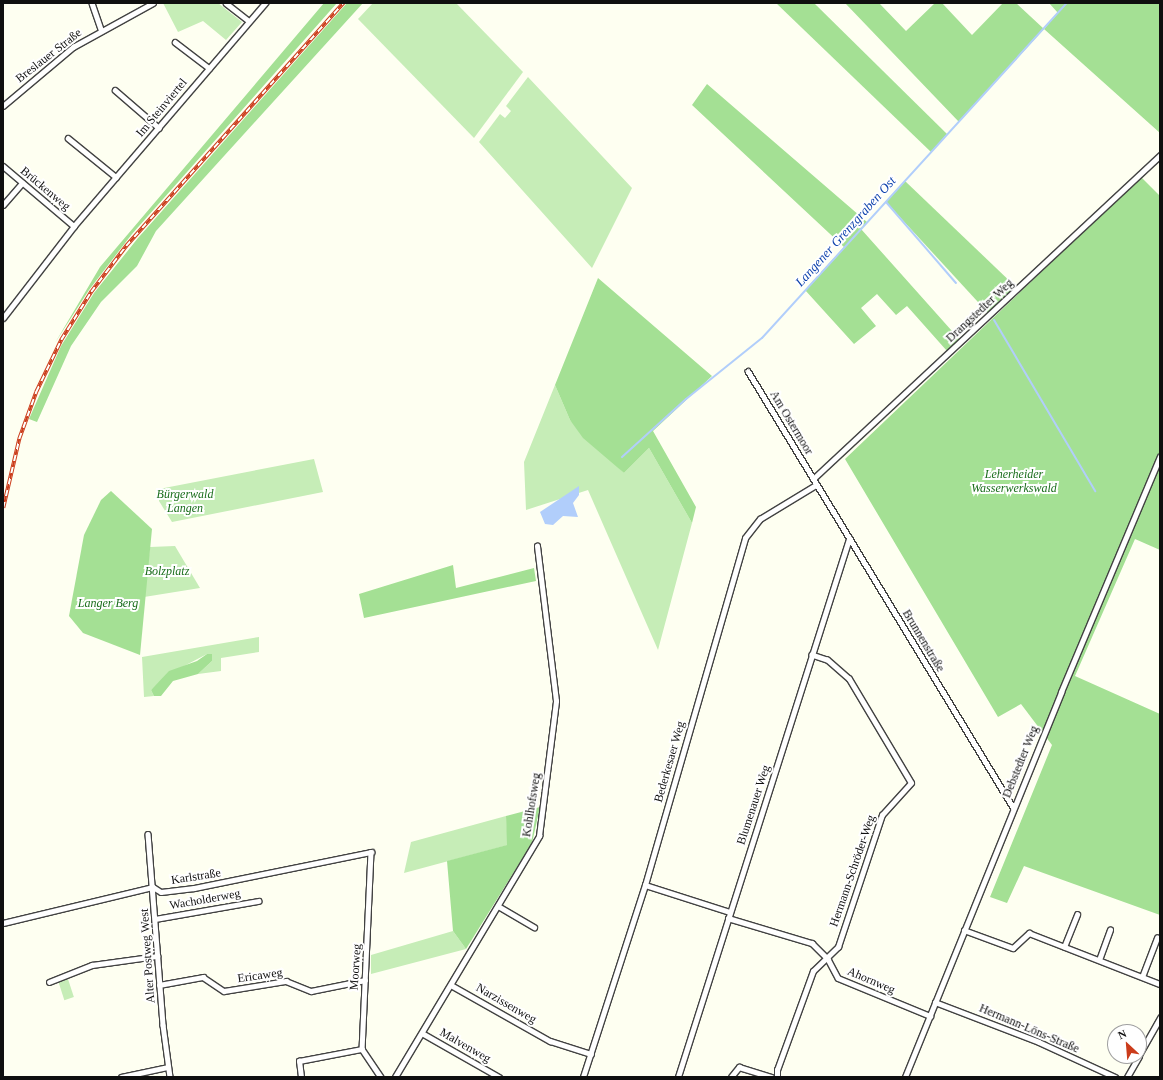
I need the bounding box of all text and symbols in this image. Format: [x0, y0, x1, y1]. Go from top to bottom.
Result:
street label: Breslauer Straße [13, 26, 85, 86]
street label: Im Steinviertel [133, 76, 191, 140]
street label: Brückenweg [17, 164, 73, 214]
water label: Langener Grenzgraben Ost [793, 174, 899, 290]
street label: Drangstedter Weg [943, 276, 1017, 346]
street label: Am Ostermoor [766, 388, 816, 458]
park label: Leherheider Wasserwerkswald [971, 468, 1057, 496]
park label: Bürgerwald Langen [157, 488, 213, 516]
park label: Bolzplatz [145, 565, 189, 579]
park label: Langer Berg [78, 597, 138, 611]
street label: Brunnenstraße [899, 607, 947, 675]
street label: Bederkesaer Weg [652, 720, 688, 804]
street label: Debstedter Weg [1000, 724, 1042, 800]
street label: Blumenauer Weg [734, 763, 774, 847]
street label: Kohlhofsweg [520, 772, 544, 838]
street label: Hermann-Schröder-Weg [827, 813, 879, 929]
street label: Karlstraße [170, 866, 222, 888]
street label: Wacholderweg [168, 887, 242, 913]
street label: Alter Postweg West [138, 908, 158, 1004]
street label: Moorweg [347, 943, 365, 991]
street label: Ahornweg [845, 964, 897, 998]
street label: Ericaweg [237, 966, 283, 986]
street label: Narzissenweg [473, 981, 539, 1027]
street label: Hermann-Löns-Straße [977, 1001, 1081, 1057]
north arrow [1107, 1024, 1147, 1064]
street label: Malvenweg [437, 1026, 493, 1066]
text: N [1116, 1027, 1128, 1041]

